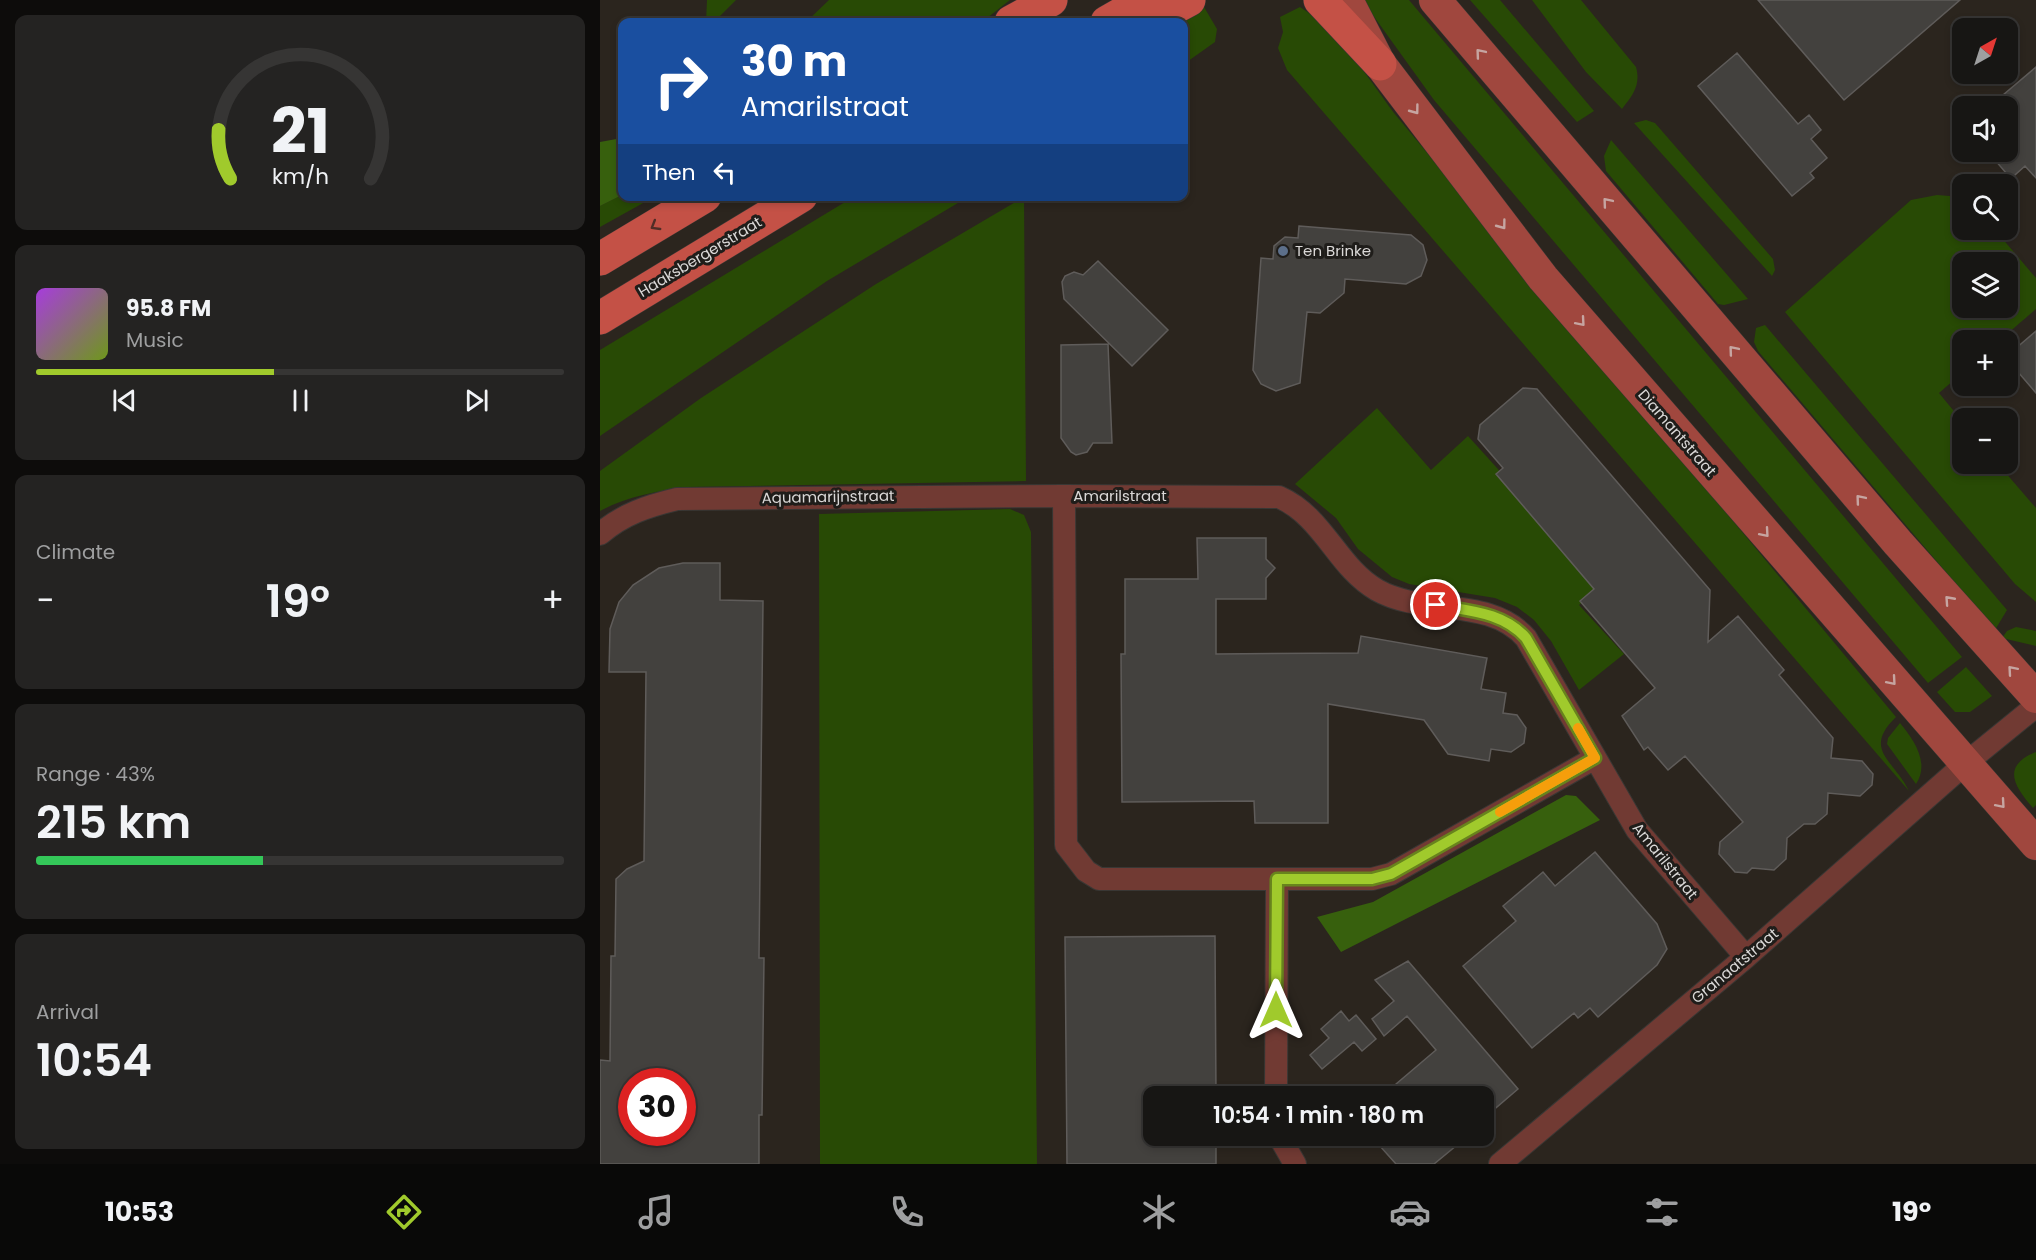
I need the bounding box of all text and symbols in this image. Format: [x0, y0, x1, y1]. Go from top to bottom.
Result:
north arrow [1952, 18, 2018, 84]
map controls [1952, 18, 2018, 474]
text: 30 m [741, 32, 847, 91]
icon: right [642, 42, 720, 120]
one-way arrow [1476, 49, 1487, 60]
text: 21 [270, 88, 330, 176]
text: Amarilstraat [741, 88, 909, 125]
button: sound [1952, 96, 2018, 162]
one-way arrow [1408, 104, 1419, 115]
icon: left [708, 156, 741, 189]
text: Then [642, 157, 696, 188]
text: km/h [271, 162, 329, 193]
button: search [1952, 174, 2018, 240]
one-way arrow [1603, 198, 1614, 209]
street label: Haaksbergerstraat [634, 211, 766, 302]
one-way arrow [1495, 218, 1506, 229]
one-way arrow [651, 219, 661, 231]
place label: Ten Brinke [1295, 240, 1371, 261]
marker: Ten Brinke [1276, 244, 1290, 258]
button: layers [1952, 252, 2018, 318]
text: 95.8 FM [126, 293, 211, 324]
one-way arrow [1574, 315, 1585, 326]
text: Music [126, 326, 184, 354]
button: + [1952, 330, 2018, 396]
one-way arrow [1729, 346, 1740, 357]
icon: previous [108, 384, 141, 417]
icon: pause [284, 384, 317, 417]
icon: next [460, 384, 493, 417]
street label: Diamantstraat [1633, 384, 1721, 481]
button: − [1952, 408, 2018, 474]
street label: Aquamarijnstraat [761, 485, 895, 508]
street label: Amarilstraat [1073, 485, 1167, 506]
one-way arrow [1856, 495, 1867, 506]
one-way arrow [1758, 526, 1769, 537]
text: Climate [36, 538, 115, 566]
text: 19° [266, 570, 330, 633]
text: − [36, 577, 54, 624]
text: + [541, 577, 564, 624]
pin [1410, 579, 1461, 630]
icon: arrive [1419, 588, 1452, 621]
one-way arrow [1945, 596, 1956, 606]
one-way arrow [2008, 666, 2019, 677]
one-way arrow [1885, 674, 1896, 685]
text: Range · 43% [36, 760, 155, 788]
text: 215 km [36, 791, 191, 854]
one-way arrow [1994, 797, 2005, 808]
street label: Amarilstraat [1628, 818, 1703, 904]
street label: Granaatstraat [1687, 923, 1783, 1008]
position arrow [1244, 978, 1308, 1042]
text: Arrival [36, 998, 99, 1026]
text: 10:54 [36, 1029, 152, 1092]
speed limit sign: 30 [618, 1068, 696, 1146]
text: 10:54 · 1 min · 180 m [1213, 1100, 1424, 1131]
icon: directions [383, 1191, 425, 1233]
icon: music [635, 1191, 677, 1233]
icon: phone [886, 1191, 928, 1233]
icon: climate [1138, 1191, 1180, 1233]
icon: car [1389, 1191, 1431, 1233]
icon: filters [1641, 1191, 1683, 1233]
text: 10:53 [105, 1193, 174, 1230]
text: 19° [1892, 1193, 1931, 1230]

